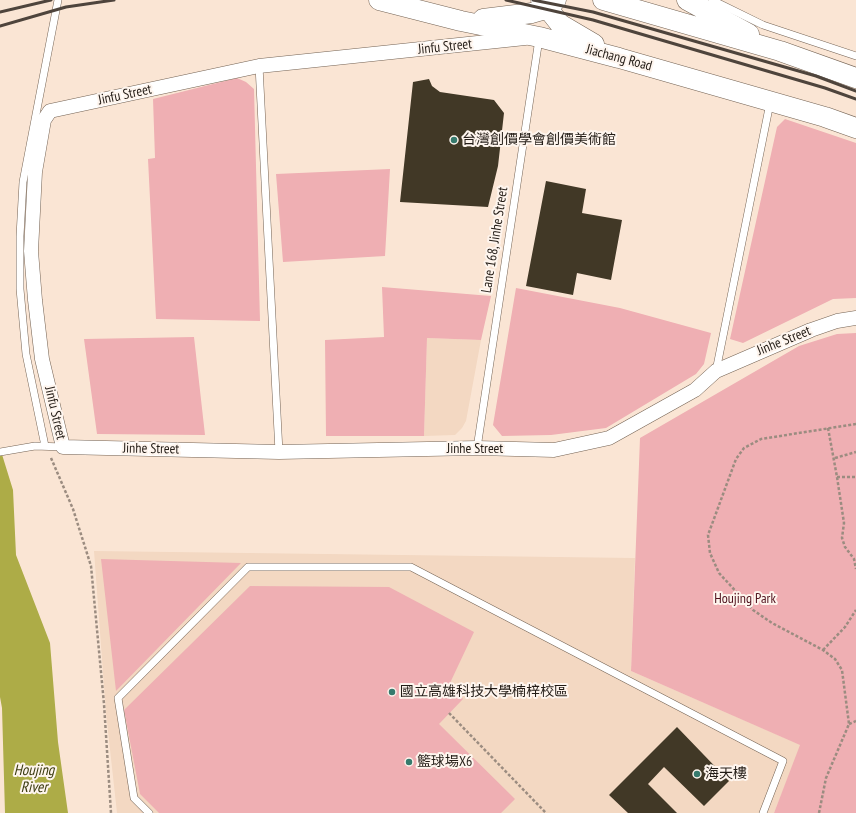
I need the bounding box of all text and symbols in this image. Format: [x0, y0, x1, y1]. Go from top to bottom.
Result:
street label: Jinfu Street [417, 36, 473, 58]
street label: Jiachang Road [584, 41, 654, 75]
street label: Jinfu Street [97, 81, 153, 109]
place label: 台灣創價學會創價美術館 [462, 132, 616, 148]
marker: 台灣創價學會創價美術館 [449, 135, 459, 145]
street label: Lane 168, Jinhe Street [478, 186, 512, 294]
street label: Jinhe Street [755, 323, 813, 359]
street label: Jinfu Street [41, 385, 69, 441]
street label: Jinhe Street [123, 440, 179, 458]
street label: Jinhe Street [447, 441, 503, 457]
park label: Houjing Park [714, 591, 776, 607]
place label: 國立高雄科技大學楠梓校區 [400, 684, 568, 700]
marker: 國立高雄科技大學楠梓校區 [387, 687, 397, 697]
place label: 籃球場X6 [417, 754, 472, 770]
marker: 籃球場X6 [404, 757, 414, 767]
water label: Houjing River [14, 762, 54, 797]
place label: 海天樓 [705, 766, 747, 782]
marker: 海天樓 [692, 769, 702, 779]

